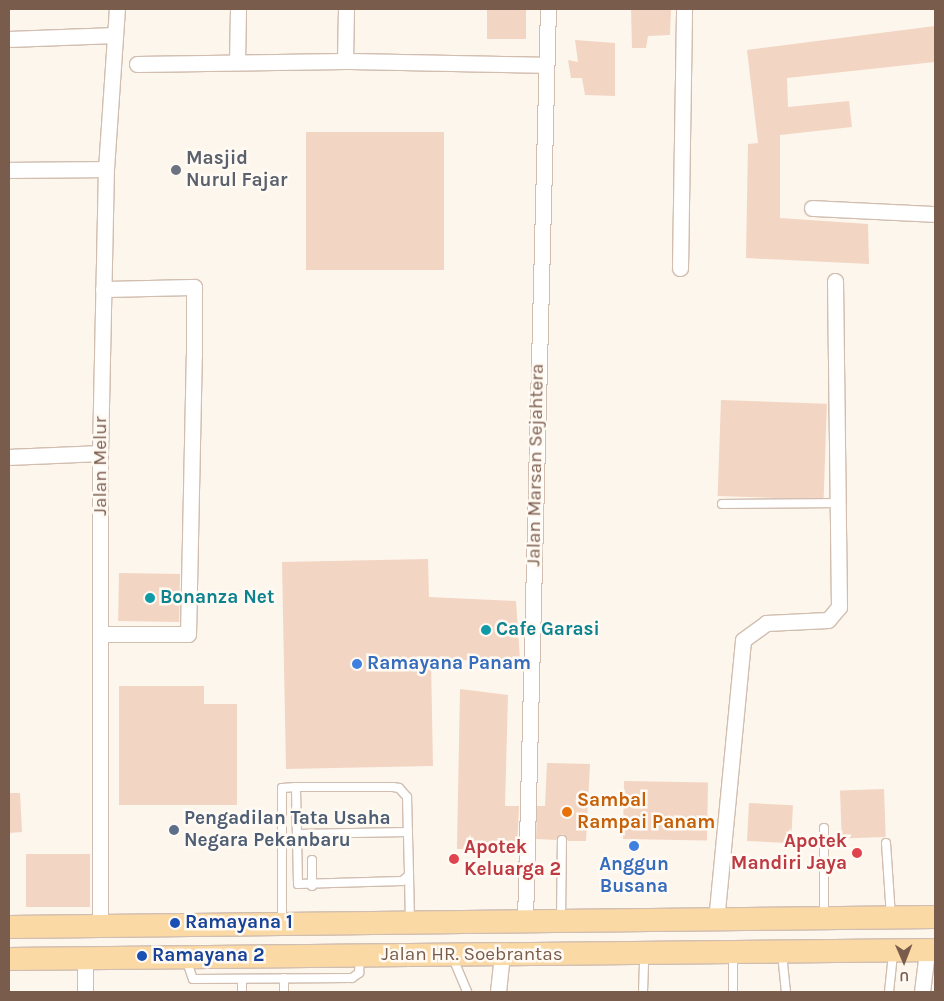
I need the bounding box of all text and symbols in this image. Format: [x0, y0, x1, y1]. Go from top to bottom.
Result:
place label: Masjid Nurul Fajar [186, 148, 287, 192]
marker: Masjid Nurul Fajar [170, 164, 182, 176]
street label: Jalan Marsan Sejahtera [523, 363, 549, 567]
street label: Jalan Melur [90, 416, 112, 516]
place label: Bonanza Net [160, 587, 274, 609]
marker: Bonanza Net [144, 592, 156, 604]
place label: Cafe Garasi [496, 619, 600, 641]
marker: Cafe Garasi [480, 624, 492, 636]
place label: Ramayana Panam [367, 653, 531, 675]
marker: Ramayana Panam [351, 658, 363, 670]
place label: Sambal Rampai Panam [577, 790, 715, 834]
marker: Sambal Rampai Panam [561, 806, 573, 818]
place label: Pengadilan Tata Usaha Negara Pekanbaru [184, 808, 391, 852]
marker: Pengadilan Tata Usaha Negara Pekanbaru [168, 824, 180, 836]
place label: Apotek Mandiri Jaya [731, 831, 847, 875]
place label: Apotek Keluarga 2 [464, 837, 561, 881]
marker: Anggun Busana [628, 840, 640, 852]
marker: Apotek Mandiri Jaya [851, 847, 863, 859]
marker: Apotek Keluarga 2 [448, 853, 460, 865]
place label: Anggun Busana [599, 854, 669, 898]
place label: Ramayana 1 [185, 912, 293, 934]
marker: Ramayana 1 [169, 917, 181, 929]
north arrow [879, 936, 929, 986]
street label: Jalan HR. Soebrantas [381, 944, 563, 966]
place label: Ramayana 2 [152, 945, 264, 967]
marker: Ramayana 2 [136, 950, 148, 962]
text: U [899, 968, 909, 985]

